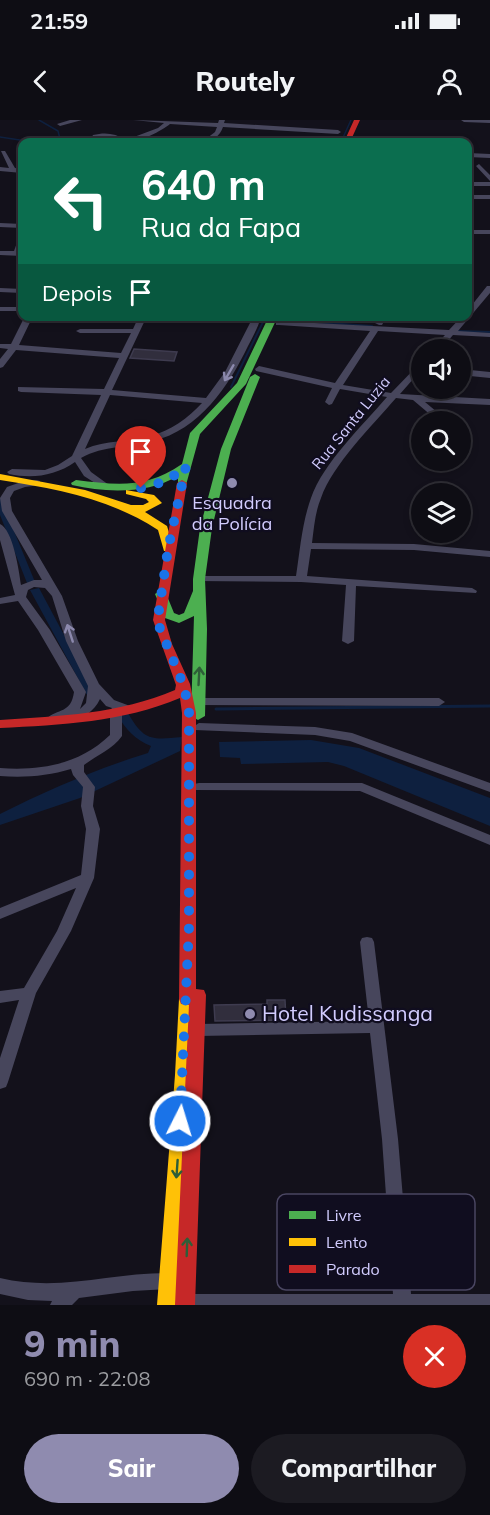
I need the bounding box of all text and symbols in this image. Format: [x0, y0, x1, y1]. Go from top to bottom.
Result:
text: 21:59 [30, 7, 88, 35]
text: Routely [195, 64, 295, 98]
icon: back [24, 65, 57, 98]
icon: person [433, 65, 466, 98]
text: 640 m [141, 158, 266, 211]
icon: left [42, 162, 120, 240]
text: Rua da Fapa [141, 210, 301, 244]
icon: arrive [124, 276, 157, 309]
text: Depois [42, 279, 112, 307]
map controls [411, 339, 471, 543]
button: sound [411, 339, 471, 399]
one-way arrow [223, 364, 235, 381]
street label: Rua Santa Luzia [307, 372, 394, 473]
button: search [411, 411, 471, 471]
pin [115, 426, 166, 488]
icon: arrive [124, 435, 157, 468]
marker: Esquadra da Polícia [225, 476, 239, 490]
button: layers [411, 483, 471, 543]
place label: Esquadra da Polícia [192, 491, 272, 535]
one-way arrow [63, 624, 74, 643]
one-way arrow [194, 666, 205, 686]
place label: Hotel Kudissanga [262, 1000, 433, 1026]
marker: Hotel Kudissanga [243, 1007, 257, 1021]
position arrow [148, 1089, 212, 1153]
one-way arrow [171, 1158, 182, 1178]
legend [277, 1194, 475, 1290]
text: Livre [326, 1205, 361, 1225]
text: Lento [326, 1232, 367, 1252]
one-way arrow [182, 1237, 193, 1257]
text: Parado [326, 1259, 380, 1279]
text: 9 min [24, 1321, 120, 1366]
button: close [403, 1325, 466, 1388]
text: 690 m · 22:08 [24, 1366, 150, 1391]
button: Sair [24, 1434, 239, 1503]
button: Compartilhar [251, 1434, 466, 1503]

